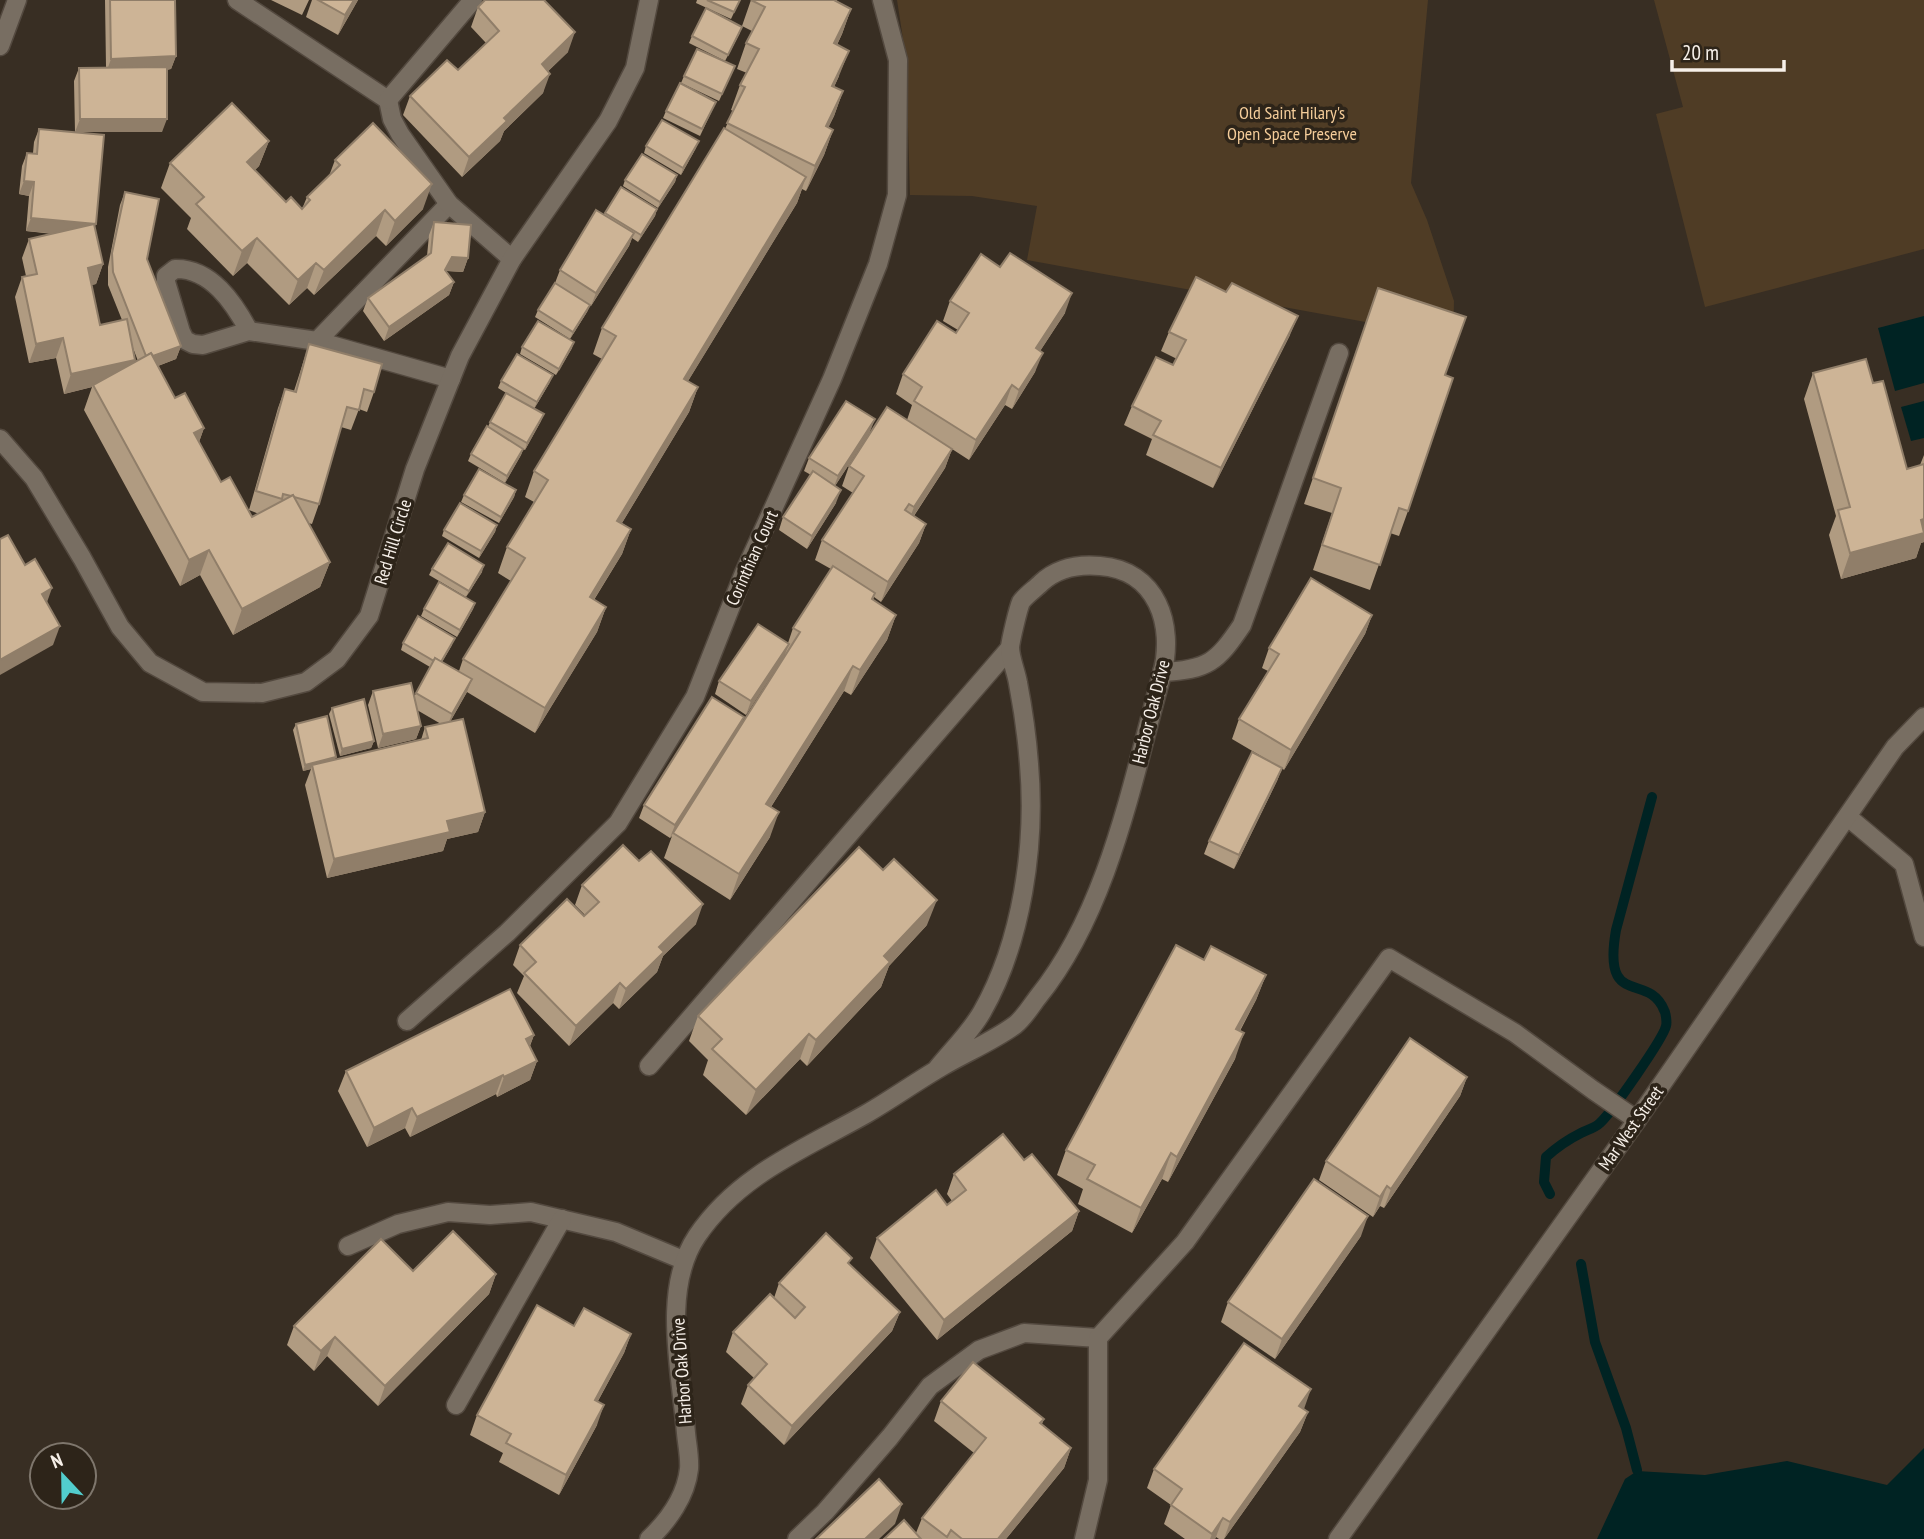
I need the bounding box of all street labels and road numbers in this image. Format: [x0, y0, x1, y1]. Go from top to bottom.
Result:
street label: Red Hill Circle [369, 496, 416, 587]
street label: Corinthian Court [720, 507, 783, 609]
street label: Harbor Oak Drive [1127, 658, 1175, 766]
street label: Mar West Street [1593, 1081, 1668, 1174]
street label: Harbor Oak Drive [666, 1317, 697, 1425]

